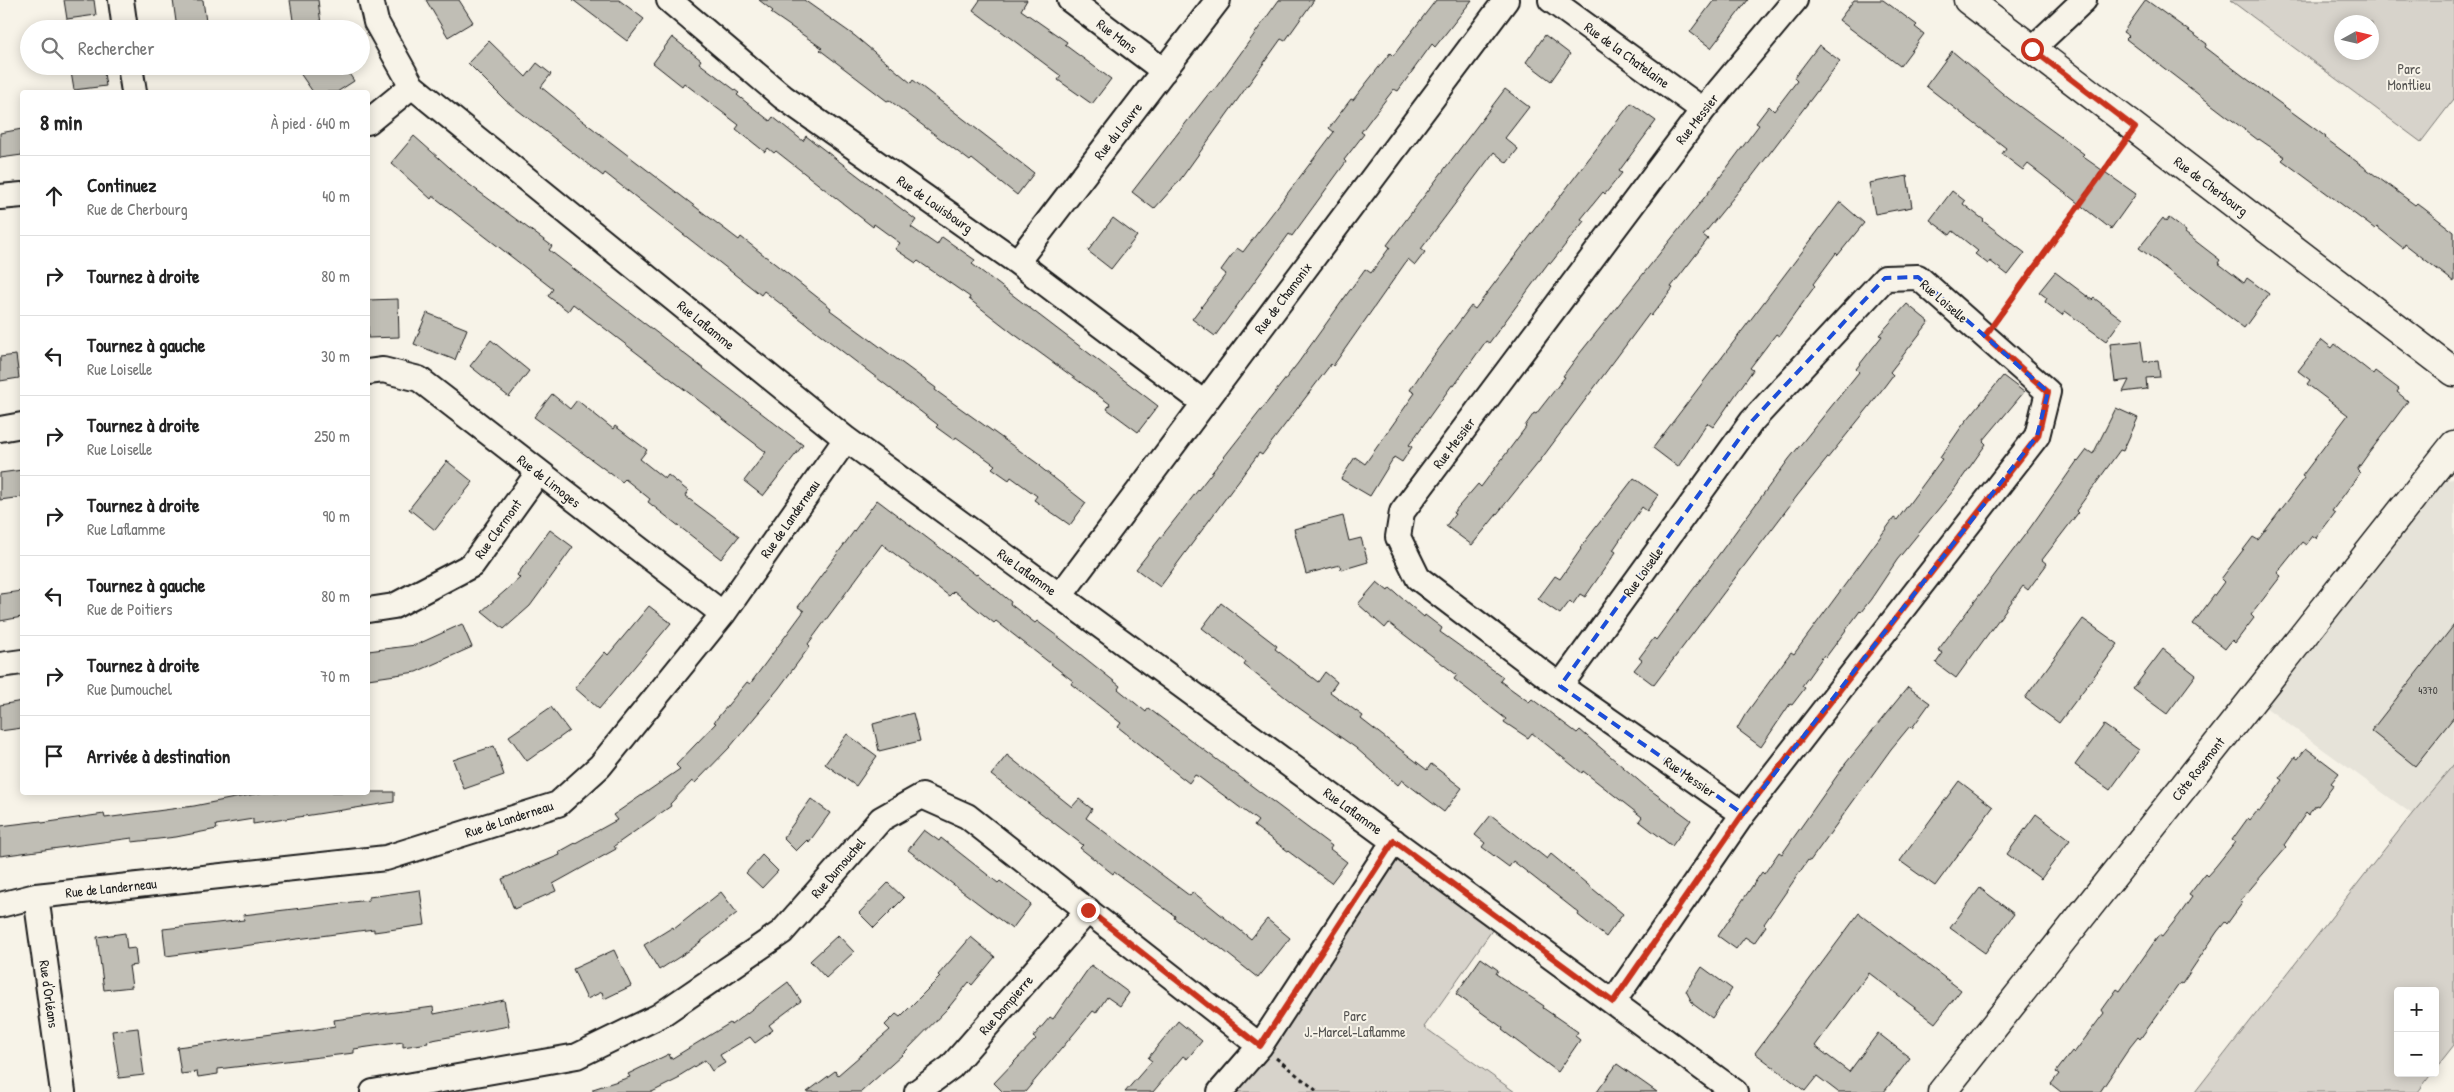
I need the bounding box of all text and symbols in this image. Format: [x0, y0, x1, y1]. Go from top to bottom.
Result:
street label: Rue Mans [1093, 14, 1142, 57]
north arrow [2334, 15, 2379, 60]
street label: Rue de la Chatelaine [1581, 17, 1674, 92]
search box [20, 20, 370, 75]
icon: search [38, 34, 66, 62]
text: Rechercher [78, 35, 155, 61]
route start [2021, 38, 2044, 61]
park label: Parc Montlieu [2387, 59, 2431, 94]
street label: Rue Messier [1671, 89, 1723, 148]
street label: Rue du Louvre [1089, 98, 1146, 163]
text: 8 min [40, 108, 82, 137]
text: À pied · 640 m [271, 112, 350, 134]
street label: Rue de Cherbourg [2170, 151, 2252, 221]
street label: Rue de Louisbourg [893, 170, 977, 238]
text: Continuez [87, 172, 156, 198]
icon: ahead [40, 182, 68, 210]
text: 40 m [322, 185, 350, 207]
text: Rue de Cherbourg [87, 198, 188, 220]
street label: Rue de Chamonix [1249, 258, 1316, 337]
icon: right [40, 262, 68, 290]
text: Tournez à droite [87, 263, 200, 289]
text: 80 m [321, 265, 350, 287]
street label: Rue Loiselle [1916, 275, 1973, 327]
street label: Rue Laflamme [674, 296, 739, 354]
text: Tournez à gauche [87, 332, 205, 358]
icon: left [40, 342, 68, 370]
text: 30 m [321, 345, 350, 367]
text: Rue Loiselle [87, 358, 153, 380]
text: Tournez à droite [87, 412, 200, 438]
street label: Rue Messier [1428, 413, 1479, 472]
icon: right [40, 422, 68, 450]
text: 250 m [314, 425, 350, 447]
text: Rue Loiselle [87, 438, 153, 460]
street label: Rue de Limoges [513, 450, 585, 512]
street label: Rue de Landerneau [756, 475, 824, 562]
text: Tournez à droite [87, 492, 200, 518]
street label: Rue Clermont [470, 495, 526, 562]
icon: right [40, 502, 68, 530]
text: 90 m [322, 505, 350, 527]
text: Rue Laflamme [87, 518, 166, 540]
street label: Rue Loiselle [1618, 543, 1667, 600]
street label: Rue Laflamme [994, 544, 1061, 600]
text: Tournez à gauche [87, 572, 205, 598]
icon: left [40, 582, 68, 610]
text: 80 m [321, 585, 350, 607]
text: Rue de Poitiers [87, 598, 173, 620]
text: Tournez à droite [87, 652, 200, 678]
icon: right [40, 662, 68, 690]
text: 70 m [320, 665, 350, 687]
text: Rue Dumouchel [87, 678, 172, 700]
house number: 4370 [2418, 683, 2438, 697]
street label: Côte Rosemont [2167, 733, 2229, 805]
icon: arrive [40, 742, 68, 770]
text: Arrivée à destination [87, 743, 230, 769]
street label: Rue Messier [1660, 752, 1721, 802]
street label: Rue Laflamme [1320, 783, 1387, 839]
street label: Rue de Landerneau [462, 795, 556, 842]
street label: Rue Dumouchel [806, 833, 869, 902]
street label: Rue de Landerneau [64, 873, 158, 902]
route end [1077, 899, 1100, 922]
street label: Rue d'Orléans [35, 959, 64, 1029]
street label: Rue Dompierre [974, 970, 1038, 1039]
map controls [2394, 987, 2439, 1077]
button: + [2394, 987, 2439, 1032]
park label: Parc J.-Marcel-Laflamme [1304, 1006, 1406, 1041]
button: − [2394, 1032, 2439, 1077]

